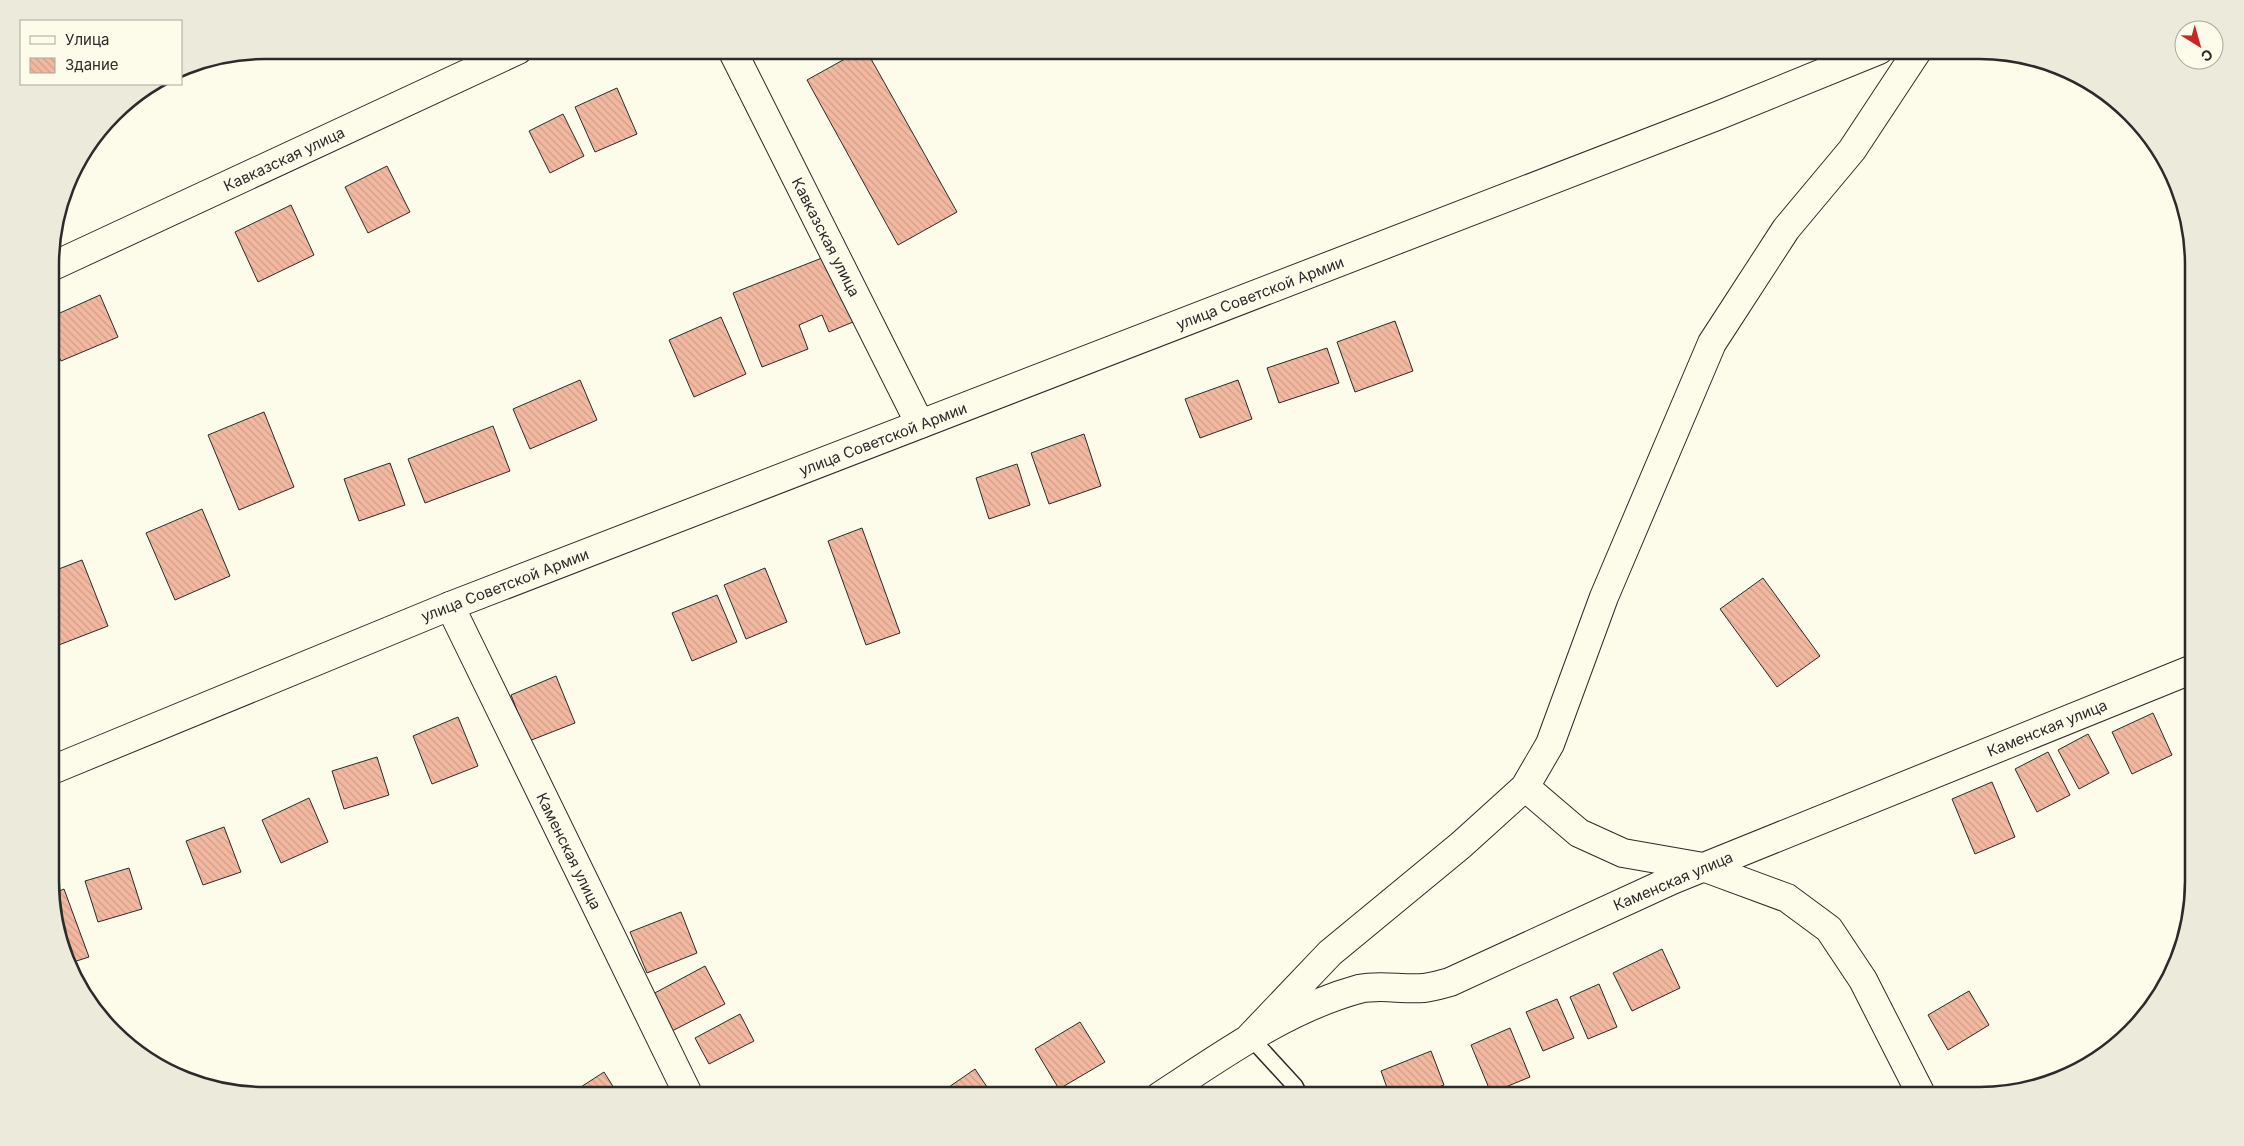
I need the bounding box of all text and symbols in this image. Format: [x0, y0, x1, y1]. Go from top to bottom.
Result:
legend [20, 20, 182, 85]
north arrow [2174, 20, 2224, 70]
text: Улица [65, 30, 109, 49]
text: С [2198, 46, 2216, 66]
text: Здание [65, 55, 119, 74]
street label: Кавказская улица [221, 123, 347, 195]
street label: Кавказская улица [788, 174, 864, 300]
street label: улица Советской Армии [1173, 252, 1347, 334]
street label: улица Советской Армии [796, 398, 970, 480]
street label: улица Советской Армии [418, 544, 592, 626]
street label: Каменская улица [1984, 695, 2110, 761]
street label: Каменская улица [532, 789, 606, 913]
street label: Каменская улица [1610, 847, 1736, 915]

